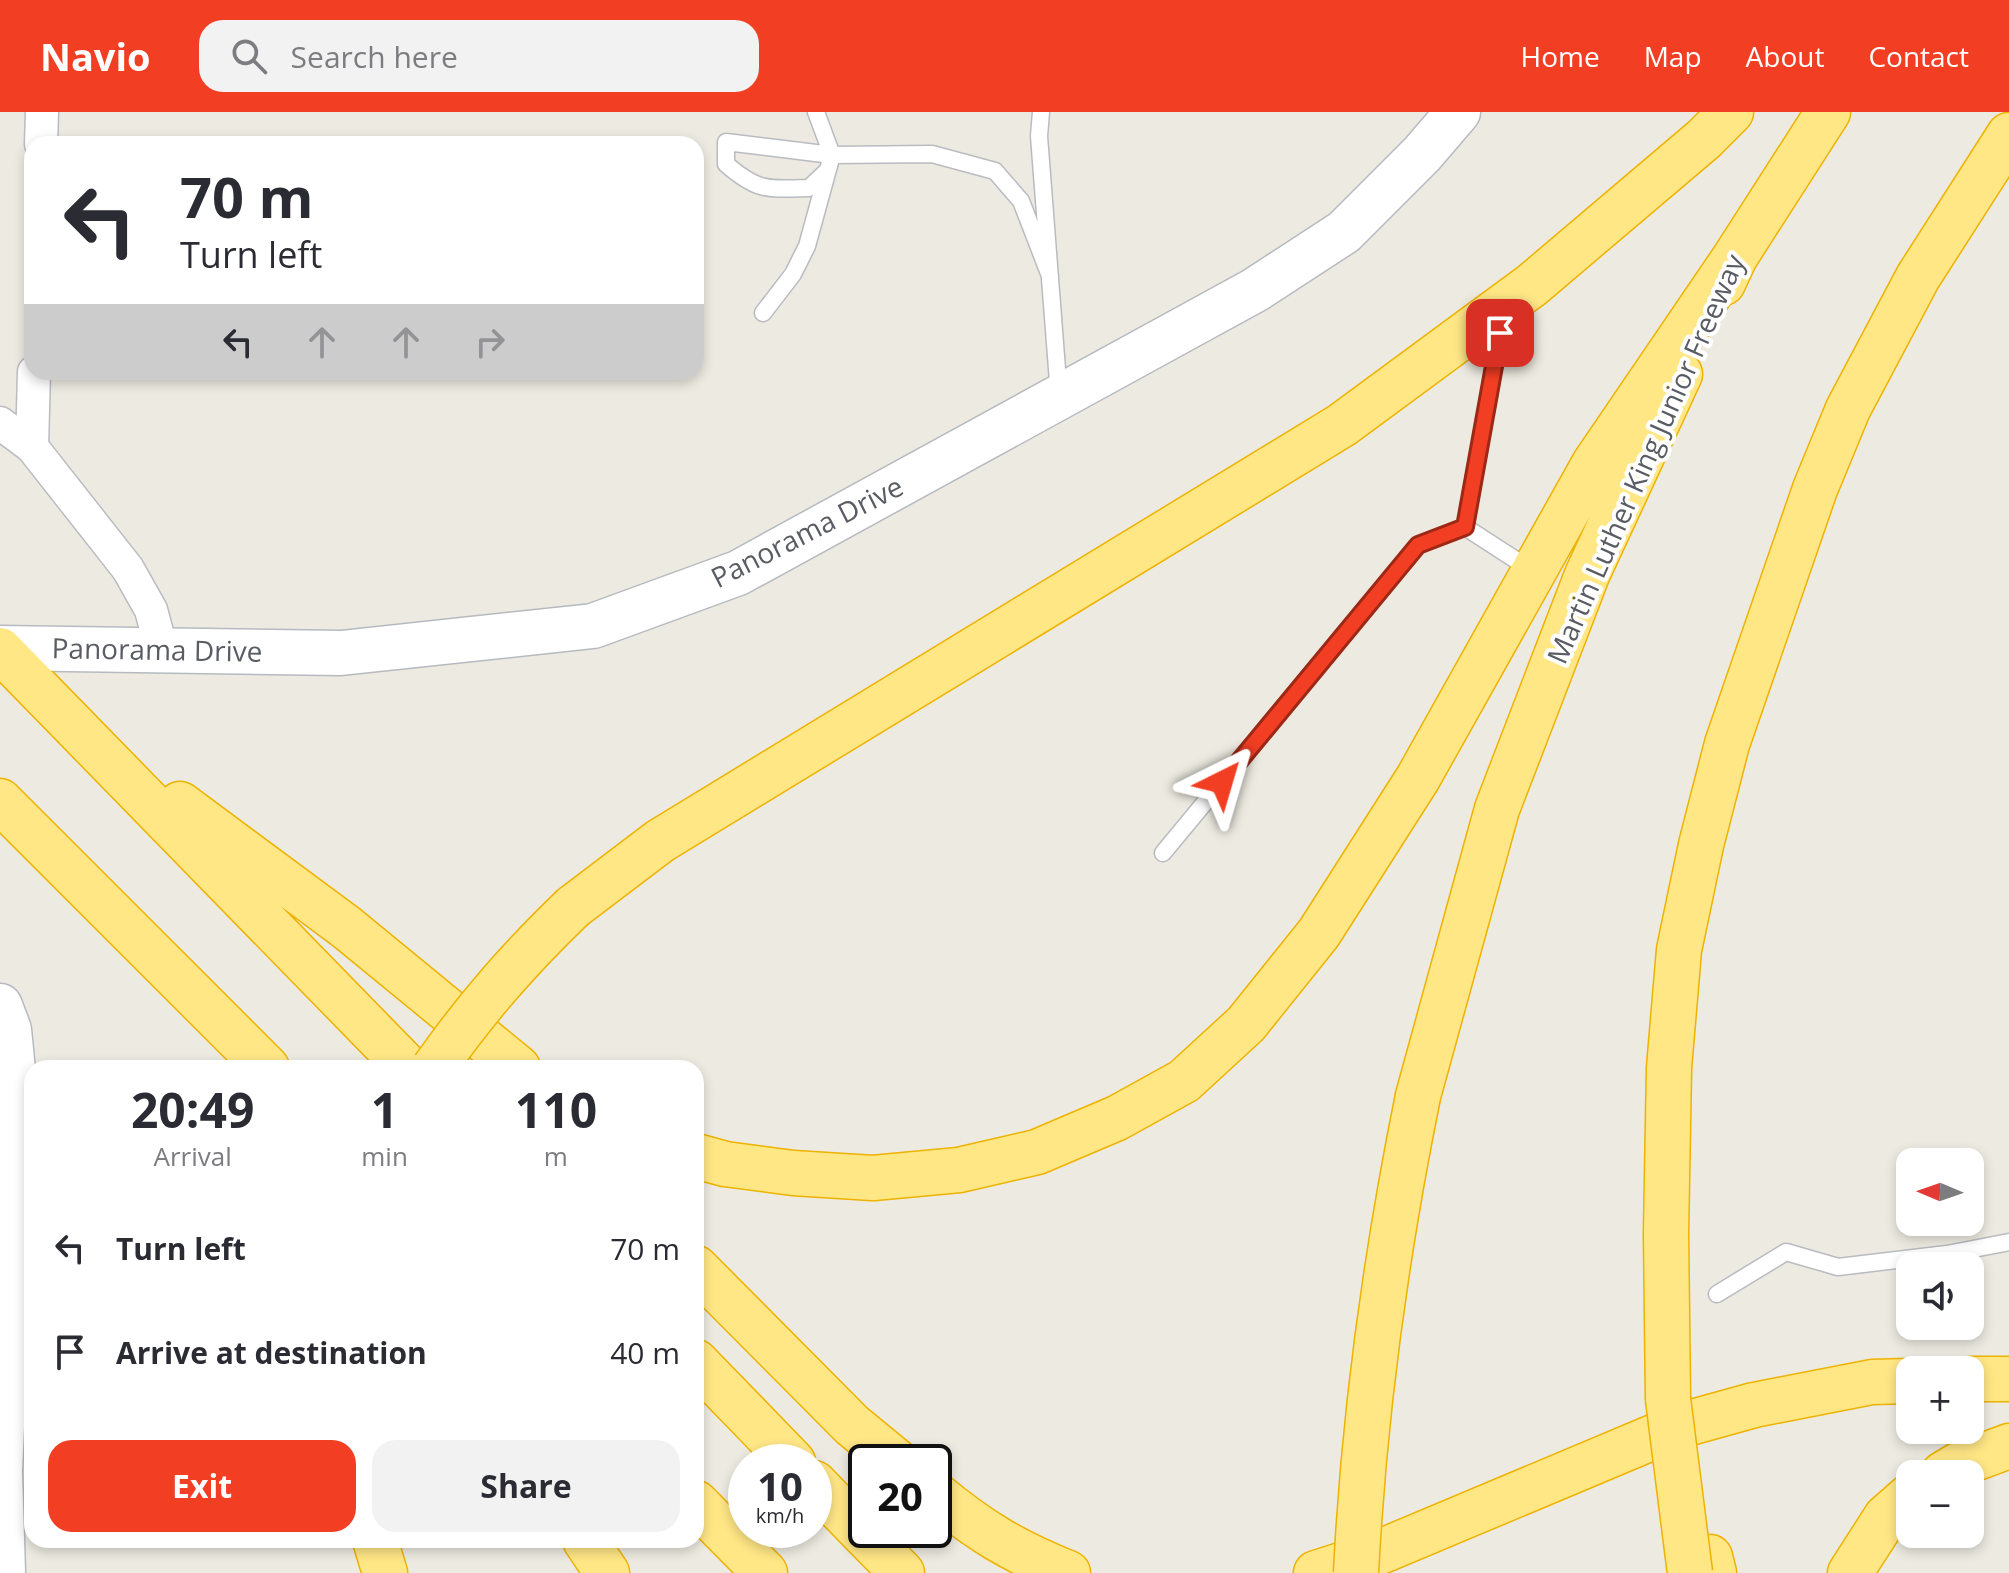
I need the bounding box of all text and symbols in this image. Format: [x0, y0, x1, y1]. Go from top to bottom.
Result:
search box [199, 20, 759, 92]
text: Navio [40, 30, 151, 82]
icon: search [227, 34, 271, 78]
text: Search here [291, 36, 458, 77]
text: Home [1521, 37, 1600, 75]
text: Map [1644, 37, 1702, 75]
text: About [1746, 37, 1824, 75]
text: Contact [1868, 37, 1969, 75]
text: 70 m [180, 158, 314, 234]
icon: left [48, 168, 152, 272]
text: Turn left [180, 230, 322, 279]
street label: Martin Luther King Junior Freeway [1537, 247, 1753, 669]
pin [1466, 299, 1534, 367]
icon: arrive [1478, 311, 1522, 355]
icon: left [216, 320, 260, 364]
icon: ahead [300, 320, 344, 364]
icon: ahead [384, 320, 428, 364]
icon: right [468, 320, 512, 364]
street label: Panorama Drive [704, 466, 909, 596]
street label: Panorama Drive [51, 628, 263, 670]
position arrow [1180, 740, 1264, 824]
text: 20:49 [131, 1077, 254, 1142]
text: 1 [371, 1077, 398, 1142]
text: 110 [515, 1077, 597, 1142]
text: Arrival [153, 1138, 232, 1174]
text: min [361, 1138, 408, 1174]
text: m [544, 1138, 568, 1174]
north arrow [1896, 1148, 1984, 1236]
map controls [1896, 1148, 1984, 1548]
icon: left [48, 1226, 92, 1270]
text: Turn left [116, 1228, 246, 1269]
text: 70 m [610, 1228, 680, 1269]
button: sound [1896, 1252, 1984, 1340]
icon: arrive [48, 1330, 92, 1374]
text: Arrive at destination [116, 1332, 427, 1373]
text: 40 m [610, 1332, 680, 1373]
button: + [1896, 1356, 1984, 1444]
button: Exit [48, 1440, 356, 1532]
button: Share [372, 1440, 680, 1532]
speed limit sign: 20 [848, 1444, 952, 1548]
text: 10 [757, 1458, 803, 1513]
button: − [1896, 1460, 1984, 1548]
text: km/h [756, 1502, 804, 1529]

